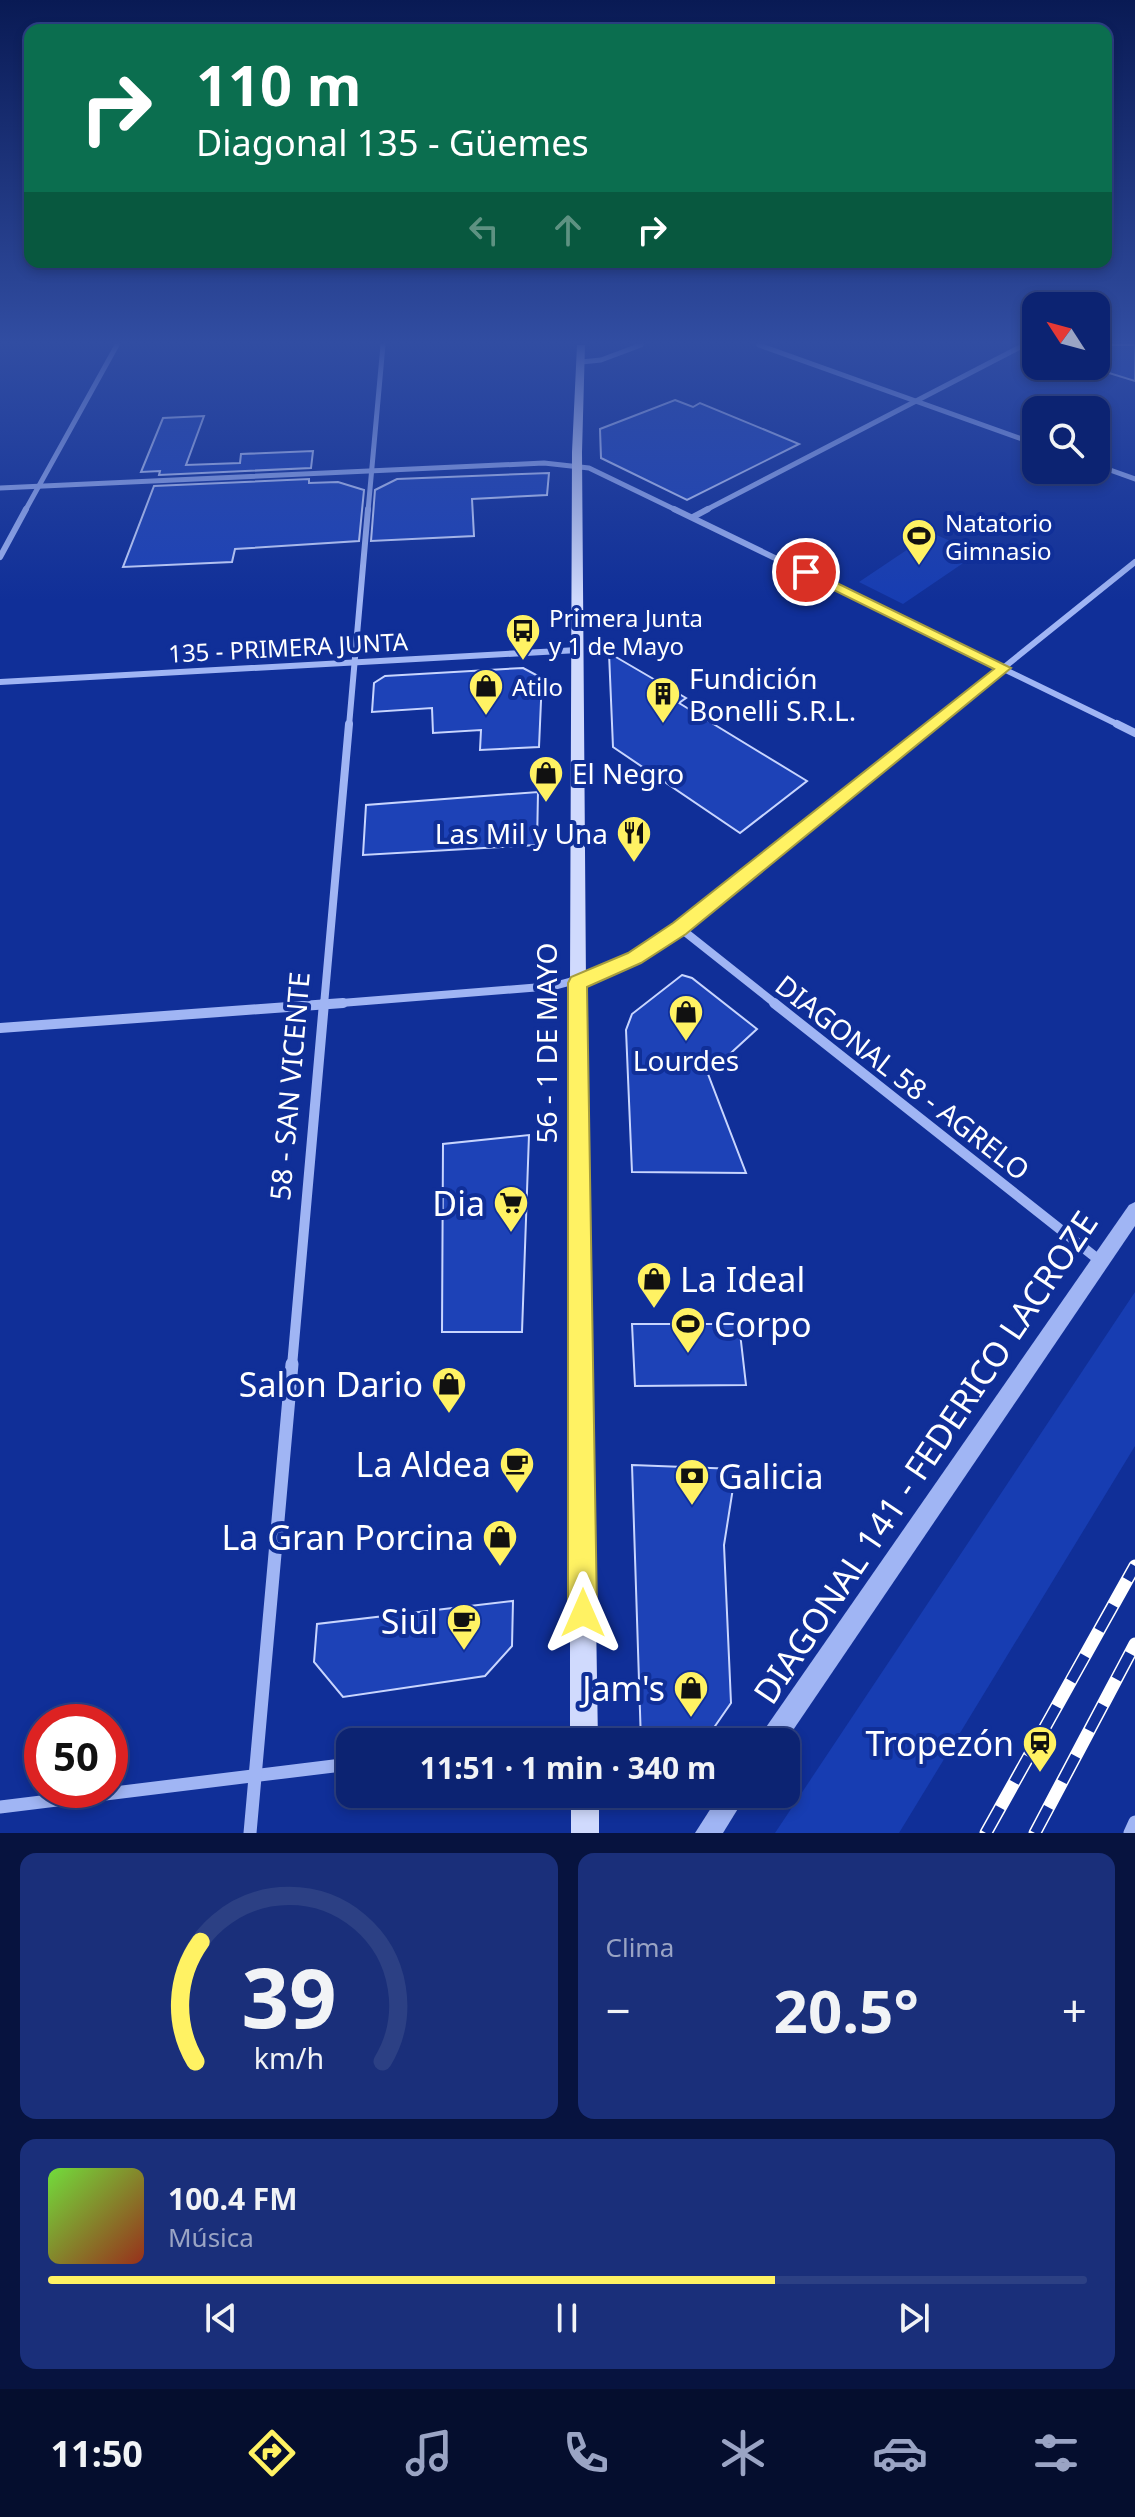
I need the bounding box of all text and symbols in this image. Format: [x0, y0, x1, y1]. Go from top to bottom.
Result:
text: 110 m [196, 46, 361, 122]
icon: right [64, 56, 168, 160]
text: Diagonal 135 - Güemes [196, 118, 589, 167]
icon: left [462, 208, 506, 252]
icon: ahead [546, 208, 590, 252]
icon: right [630, 208, 674, 252]
north arrow [1022, 292, 1110, 380]
map controls [1022, 292, 1110, 484]
button: search [1022, 396, 1110, 484]
place label: Natatorio Gimnasio [945, 506, 1053, 567]
sports icon: Natatorio Gimnasio [900, 517, 938, 567]
pin [772, 538, 840, 606]
icon: arrive [784, 550, 828, 594]
place label: Primera Junta y 1 de Mayo [549, 601, 703, 662]
bus stop icon: Primera Junta y 1 de Mayo [504, 612, 542, 662]
street label: 135 - PRIMERA JUNTA [167, 624, 409, 670]
place label: Fundición Bonelli S.R.L. [689, 659, 856, 729]
shop icon: Atilo [467, 667, 505, 717]
place label: Atilo [512, 670, 563, 703]
building icon: Fundición Bonelli S.R.L. [644, 675, 682, 725]
shop icon: El Negro [527, 754, 565, 804]
place label: El Negro [572, 754, 684, 792]
place label: Las Mil y Una [435, 814, 608, 852]
restaurant icon: Las Mil y Una [615, 814, 653, 864]
street label: 56 - 1 DE MAYO [527, 943, 565, 1143]
street label: DIAGONAL 58 - AGRELO [768, 966, 1038, 1188]
street label: 58 - SAN VICENTE [260, 970, 318, 1202]
shop icon: Lourdes [667, 993, 705, 1043]
place label: Lourdes [633, 1041, 739, 1079]
place label: Dia [432, 1180, 485, 1226]
supermarket icon: Dia [492, 1184, 530, 1234]
street label: DIAGONAL 141 - FEDERICO LACROZE [742, 1202, 1108, 1712]
place label: La Ideal [680, 1256, 805, 1302]
shop icon: La Ideal [635, 1260, 673, 1310]
place label: Corpo [714, 1301, 812, 1347]
sports icon: Corpo [669, 1305, 707, 1355]
place label: Salon Dario [239, 1361, 423, 1407]
shop icon: Salon Dario [430, 1365, 468, 1415]
place label: La Aldea [356, 1441, 491, 1487]
cafe icon: La Aldea [498, 1445, 536, 1495]
place label: Galicia [718, 1453, 824, 1499]
bank icon: Galicia [673, 1457, 711, 1507]
place label: La Gran Porcina [222, 1514, 474, 1560]
shop icon: La Gran Porcina [481, 1518, 519, 1568]
position arrow [541, 1571, 625, 1655]
place label: Siul [381, 1598, 438, 1644]
cafe icon: Siul [445, 1602, 483, 1652]
place label: Jam's [579, 1665, 665, 1711]
shop icon: Jam's [672, 1669, 710, 1719]
speed limit sign: 50 [24, 1704, 128, 1808]
place label: Tropezón [866, 1720, 1014, 1766]
station icon: Tropezón [1021, 1724, 1059, 1774]
text: 11:51 · 1 min · 340 m [420, 1747, 716, 1788]
text: Clima [606, 1929, 674, 1965]
text: 39 [241, 1939, 336, 2052]
text: 20.5° [774, 1969, 919, 2051]
text: − [606, 1980, 631, 2040]
text: + [1062, 1980, 1087, 2040]
text: km/h [254, 2038, 324, 2077]
text: 100.4 FM [168, 2178, 298, 2219]
text: Música [168, 2219, 254, 2255]
icon: previous [199, 2296, 243, 2340]
icon: pause [545, 2296, 589, 2340]
icon: next [892, 2296, 936, 2340]
icon: directions [244, 2425, 300, 2481]
icon: music [401, 2425, 457, 2481]
icon: phone [558, 2425, 614, 2481]
icon: climate [715, 2425, 771, 2481]
icon: car [872, 2425, 928, 2481]
icon: filters [1028, 2425, 1084, 2481]
text: 11:50 [50, 2429, 143, 2478]

